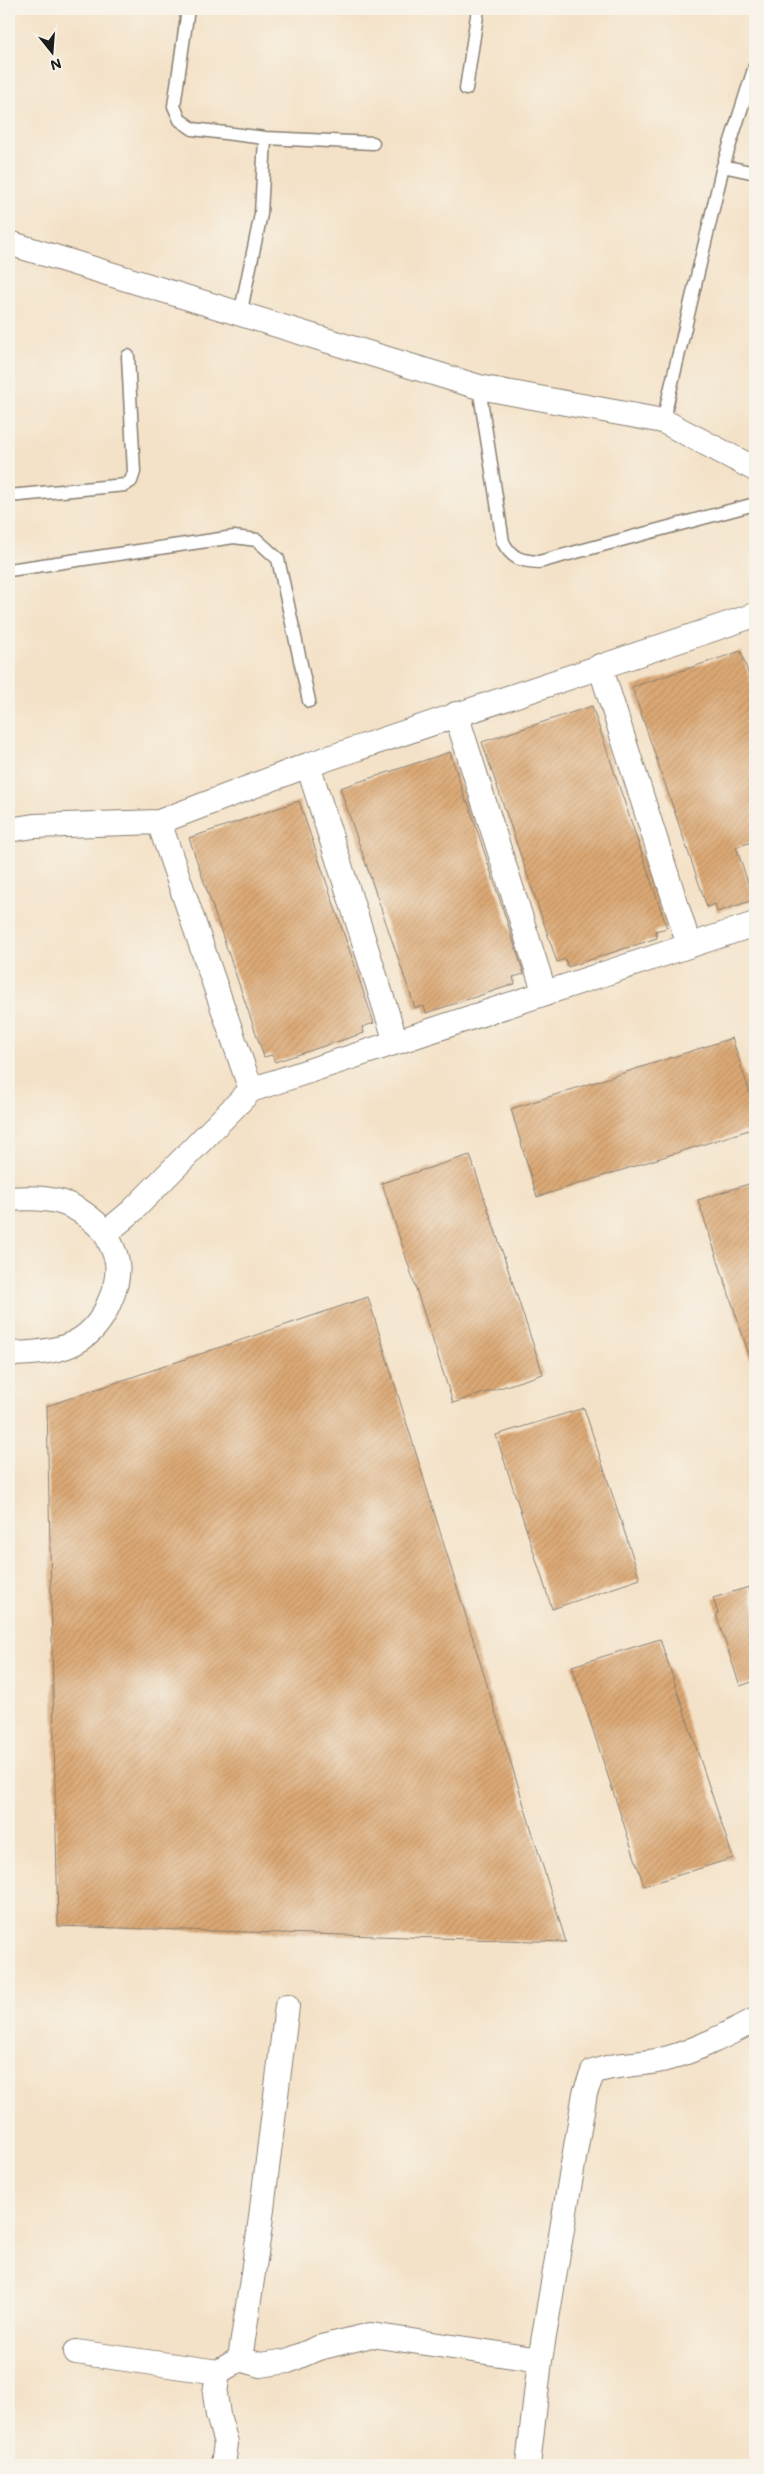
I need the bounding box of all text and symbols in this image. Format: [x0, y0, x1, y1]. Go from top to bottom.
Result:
north arrow [28, 28, 78, 78]
text: N [48, 54, 64, 76]

